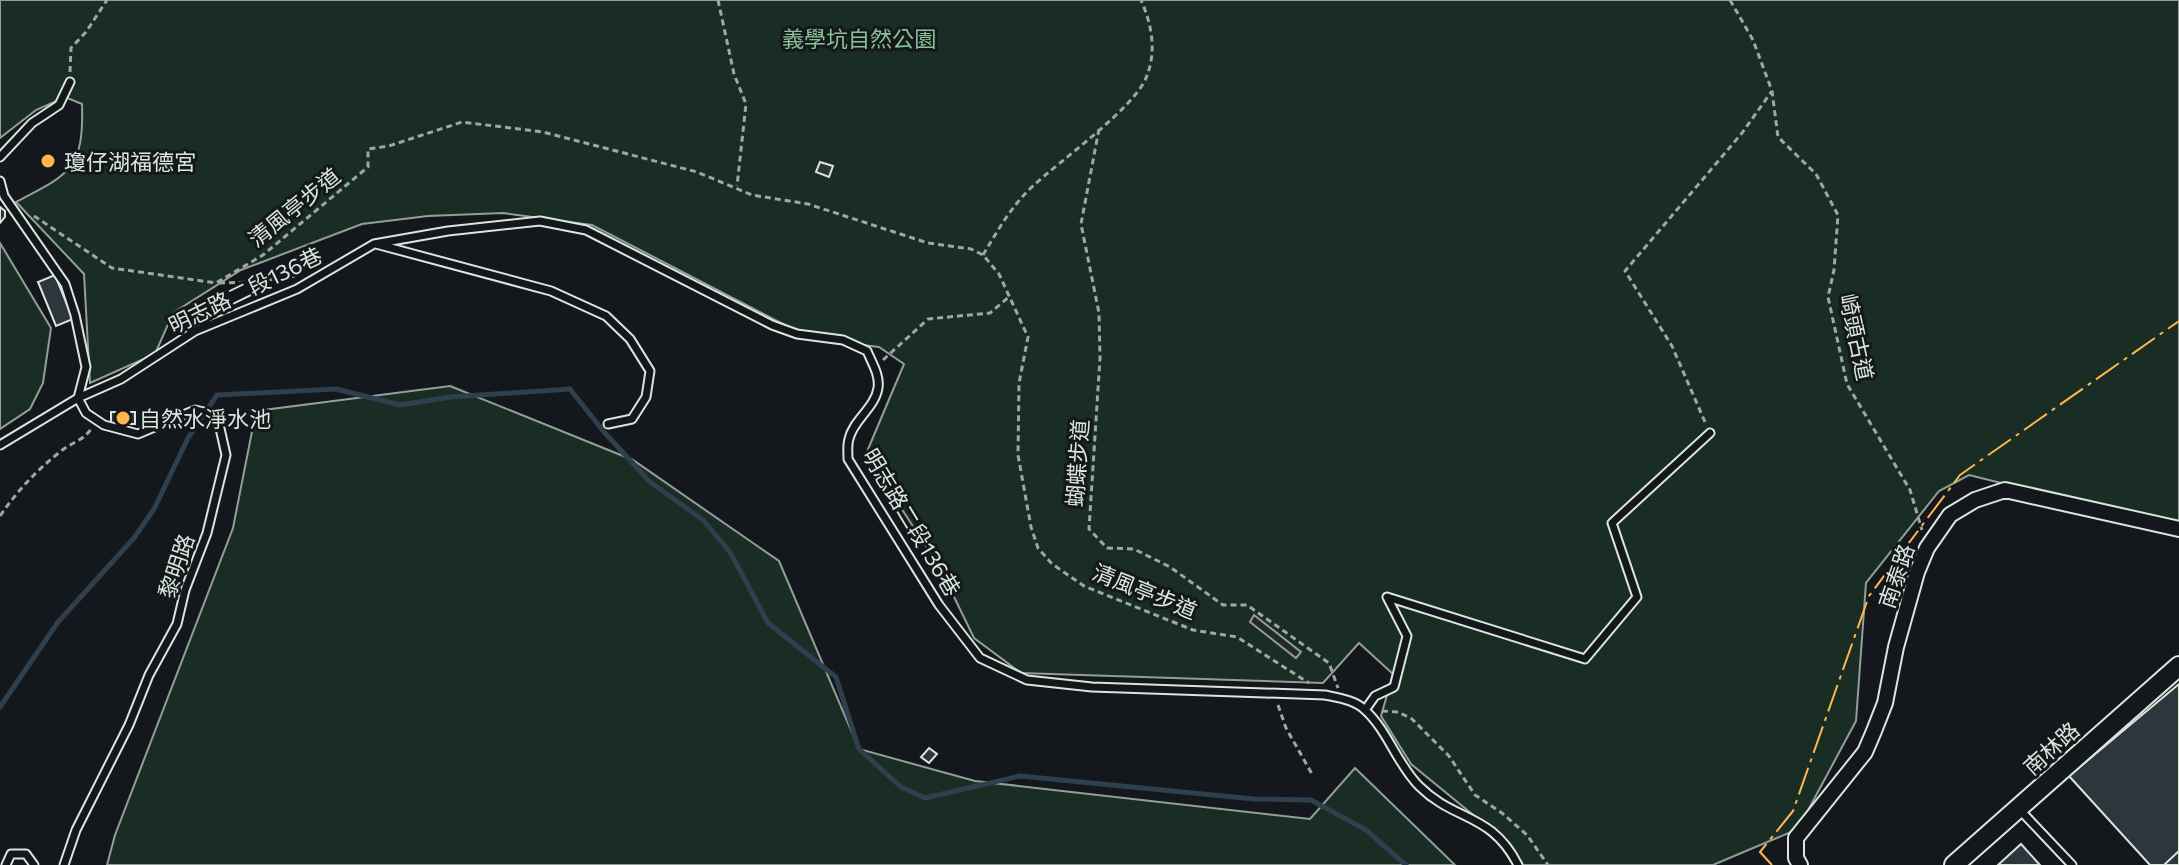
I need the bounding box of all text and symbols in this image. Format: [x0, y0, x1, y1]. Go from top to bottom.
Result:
park label: 義學坑自然公園 [782, 25, 936, 52]
place label: 瓊仔湖福德宮 [64, 148, 196, 175]
marker: 瓊仔湖福德宮 [39, 152, 57, 170]
street label: 清風亭步道 [243, 162, 345, 252]
street label: 明志路二段136巷 [164, 241, 326, 339]
street label: 崎頭古道 [1835, 291, 1879, 383]
place label: 自然水淨水池 [139, 405, 271, 432]
marker: 自然水淨水池 [114, 409, 132, 427]
street label: 蝴蝶步道 [1060, 418, 1094, 508]
street label: 明志路二段136巷 [857, 443, 967, 601]
street label: 黎明路 [152, 530, 200, 602]
street label: 南泰路 [1872, 540, 1920, 612]
street label: 清風亭步道 [1089, 558, 1201, 624]
street label: 南林路 [2017, 716, 2085, 780]

